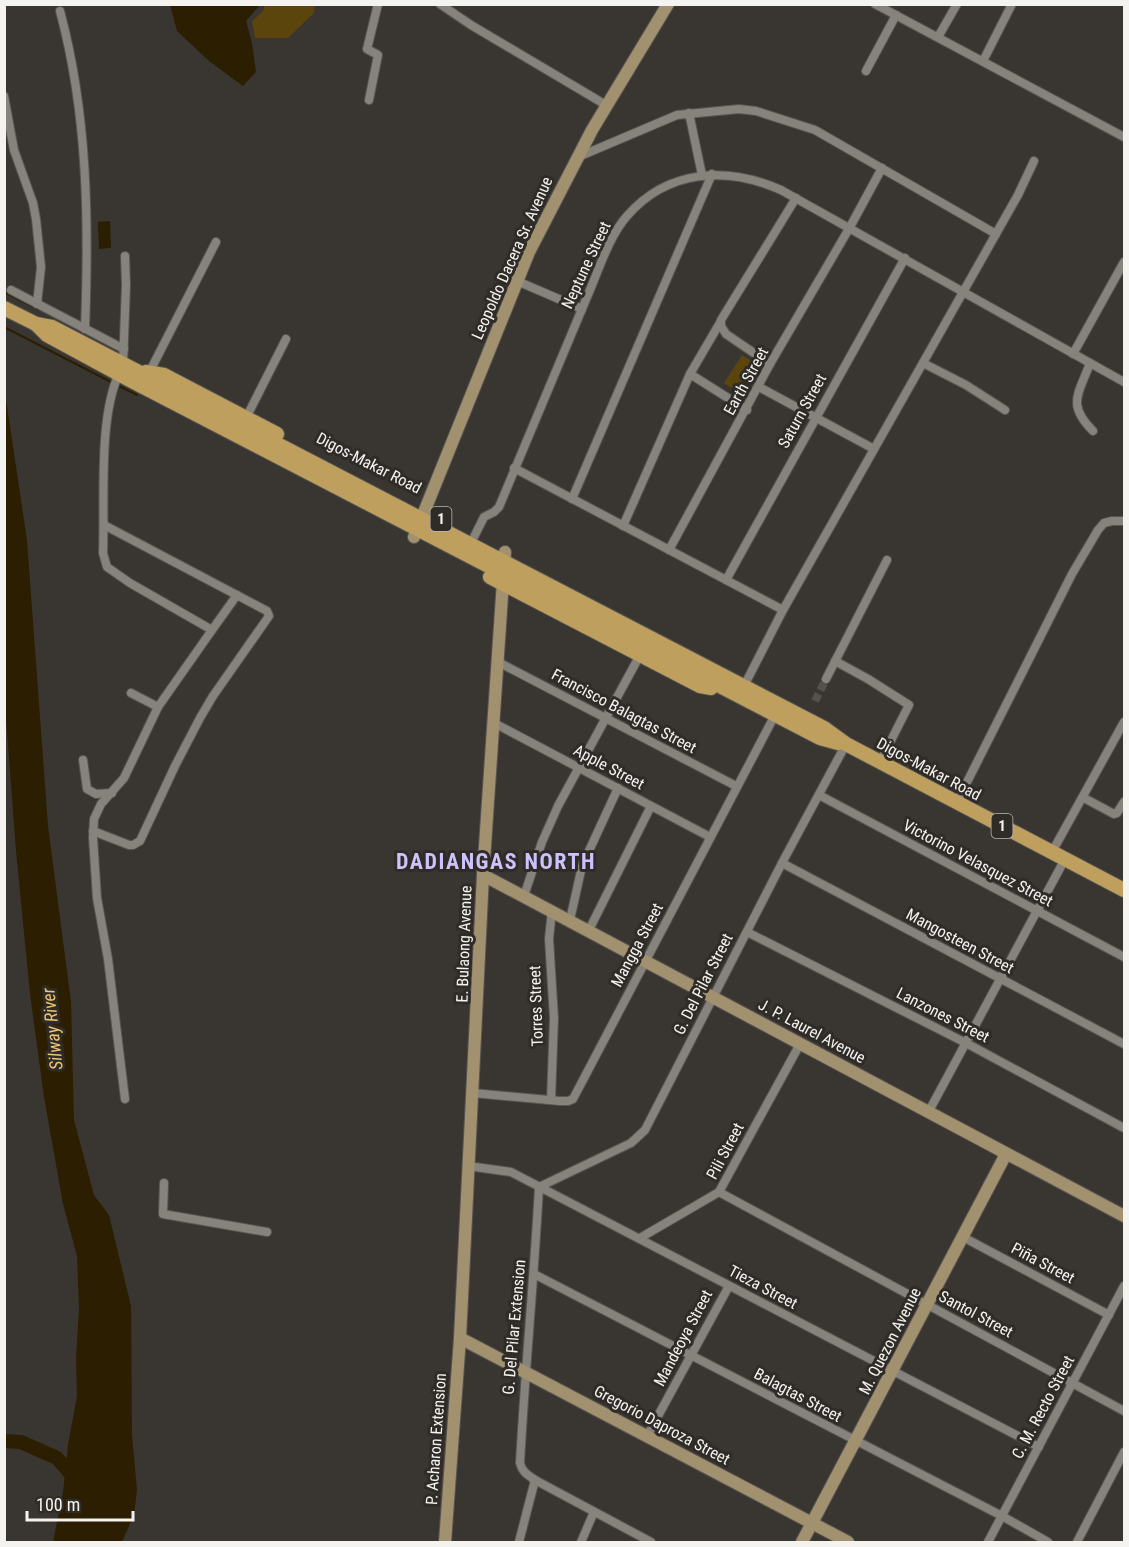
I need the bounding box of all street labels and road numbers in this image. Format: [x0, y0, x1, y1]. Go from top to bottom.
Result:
street label: Leopoldo Dacera Sr. Avenue [468, 174, 556, 342]
street label: Neptune Street [557, 218, 615, 312]
street label: Earth Street [720, 344, 772, 418]
street label: Saturn Street [774, 370, 830, 452]
street label: Digos-Makar Road [313, 428, 425, 498]
road number: 1 [430, 507, 452, 531]
street label: Francisco Balagtas Street [548, 665, 700, 757]
street label: Digos-Makar Road [874, 734, 984, 804]
street label: Apple Street [570, 740, 648, 794]
road number: 1 [992, 814, 1012, 838]
street label: Victorino Velasquez Street [900, 815, 1056, 911]
street label: E. Bulaong Avenue [452, 885, 476, 1003]
street label: Mangga Street [607, 900, 667, 990]
street label: Mangosteen Street [903, 905, 1017, 978]
street label: G. Del Pilar Street [669, 930, 737, 1038]
street label: Torres Street [525, 965, 547, 1047]
street label: Lanzones Street [893, 983, 993, 1047]
street label: J. P. Laurel Avenue [755, 995, 869, 1067]
street label: Pili Street [702, 1119, 748, 1182]
street label: Piña Street [1008, 1238, 1078, 1288]
street label: G. Del Pilar Extension [499, 1259, 529, 1395]
street label: Tieza Street [725, 1261, 801, 1313]
street label: M. Quezon Avenue [855, 1284, 925, 1398]
street label: Mandeoya Street [650, 1286, 716, 1389]
street label: Santol Street [936, 1287, 1017, 1342]
street label: C. M. Recto Street [1008, 1352, 1078, 1462]
street label: Balagtas Street [751, 1364, 845, 1426]
street label: P. Acharon Extension [422, 1372, 450, 1506]
street label: Gregorio Daproza Street [591, 1381, 733, 1469]

